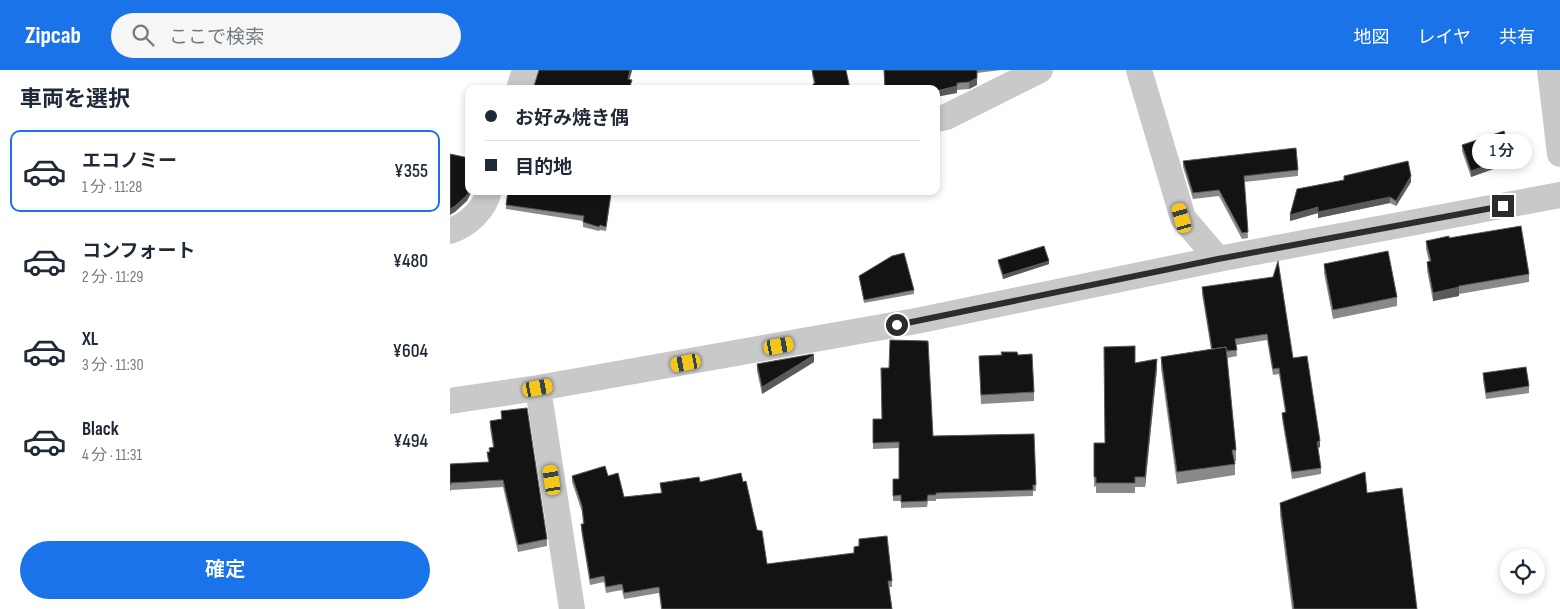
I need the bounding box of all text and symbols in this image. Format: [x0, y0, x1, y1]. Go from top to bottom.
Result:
search box [111, 13, 461, 58]
text: Zipcab [25, 21, 81, 50]
icon: search [129, 21, 157, 49]
text: ここで検索 [169, 26, 264, 49]
text: 地図 [1354, 27, 1390, 48]
text: レイヤ [1418, 27, 1471, 48]
text: 共有 [1499, 27, 1535, 48]
text: 車両を選択 [20, 86, 130, 113]
text: お好み焼き偶 [515, 107, 629, 130]
callout: 1 分 [1473, 134, 1533, 168]
text: 1 分 [1490, 142, 1514, 161]
icon: car [22, 149, 67, 194]
text: エコノミー [82, 150, 177, 173]
text: 目的地 [515, 156, 572, 179]
text: ¥355 [394, 160, 428, 183]
text: 1 分 · 11:28 [82, 178, 142, 197]
route end [1492, 195, 1514, 217]
car [1170, 202, 1193, 234]
icon: car [22, 239, 67, 284]
text: コンフォート [82, 240, 195, 263]
text: ¥480 [393, 250, 428, 273]
text: 2 分 · 11:29 [82, 268, 143, 287]
route start [886, 314, 908, 336]
text: XL [82, 328, 98, 351]
icon: car [22, 329, 67, 374]
car [762, 336, 795, 356]
text: ¥604 [392, 340, 428, 363]
car [669, 353, 702, 373]
text: 3 分 · 11:30 [82, 356, 144, 375]
car [521, 378, 554, 398]
text: Black [82, 418, 119, 441]
icon: car [22, 419, 67, 464]
text: ¥494 [393, 430, 428, 453]
text: 4 分 · 11:31 [82, 446, 142, 465]
car [542, 464, 561, 496]
button: 確定 [20, 541, 430, 599]
map controls [1500, 549, 1545, 594]
button: locate [1500, 549, 1545, 594]

